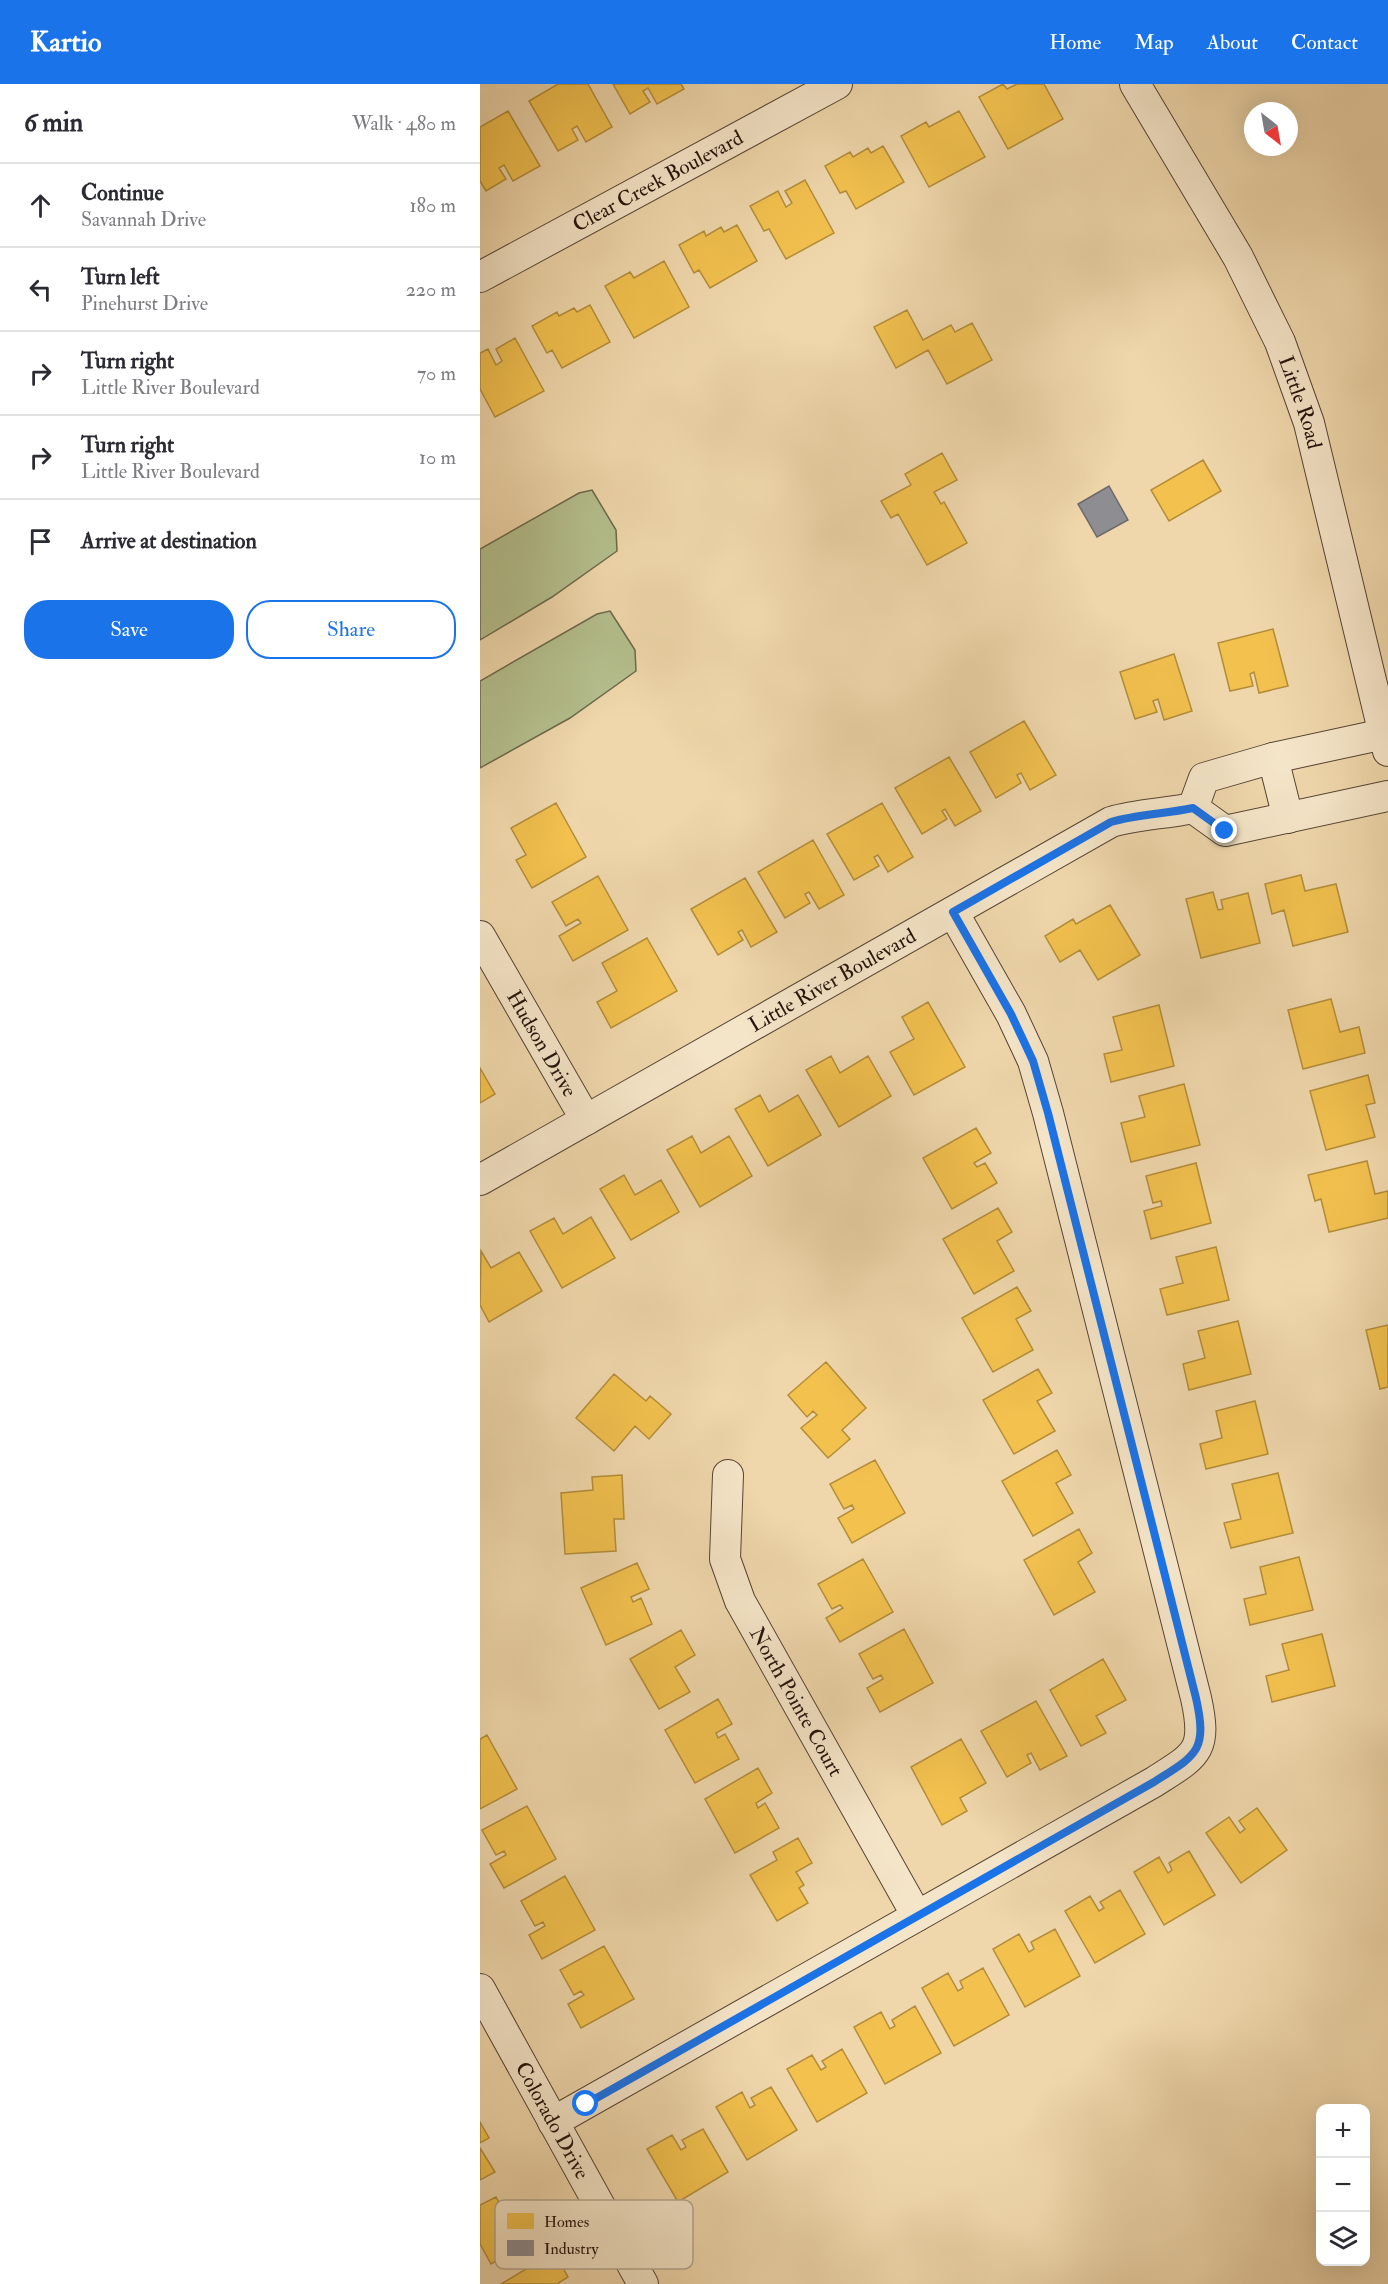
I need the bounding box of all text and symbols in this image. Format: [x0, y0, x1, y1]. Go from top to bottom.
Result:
text: Kartio [30, 25, 101, 60]
text: Home [1049, 29, 1101, 56]
text: Map [1134, 29, 1174, 56]
text: About [1207, 29, 1258, 56]
text: Contact [1291, 29, 1358, 56]
north arrow [1244, 102, 1298, 156]
text: 6 min [24, 107, 83, 139]
text: Walk · 480 m [352, 111, 456, 136]
street label: Clear Creek Boulevard [568, 124, 748, 238]
text: Continue [81, 179, 164, 207]
icon: ahead [24, 189, 57, 222]
text: 180 m [409, 193, 456, 218]
text: Savannah Drive [81, 207, 206, 232]
text: Turn left [81, 263, 160, 291]
icon: left [24, 273, 57, 306]
text: 220 m [406, 277, 456, 302]
text: Pinehurst Drive [81, 291, 208, 316]
text: Turn right [81, 347, 174, 375]
street label: Little Road [1273, 352, 1328, 452]
icon: right [24, 357, 57, 390]
text: 70 m [417, 361, 456, 386]
text: Little River Boulevard [81, 375, 260, 400]
text: Turn right [81, 431, 174, 459]
icon: right [24, 441, 57, 474]
text: 10 m [419, 445, 456, 470]
text: Little River Boulevard [81, 459, 260, 484]
icon: arrive [24, 525, 57, 558]
text: Arrive at destination [81, 527, 257, 555]
button: Save [24, 600, 234, 659]
button: Share [246, 600, 456, 659]
route end [1211, 817, 1237, 843]
street label: Little River Boulevard [744, 922, 921, 1038]
street label: Hudson Drive [501, 985, 583, 1102]
street label: North Pointe Court [744, 1622, 849, 1781]
street label: Colorado Drive [509, 2057, 596, 2184]
route start [572, 2090, 598, 2116]
map controls [1316, 2104, 1370, 2266]
button: + [1316, 2104, 1370, 2158]
button: − [1316, 2158, 1370, 2212]
legend [495, 2200, 693, 2269]
text: Homes [544, 2212, 589, 2232]
button: layers [1316, 2212, 1370, 2266]
text: Industry [544, 2239, 599, 2259]

